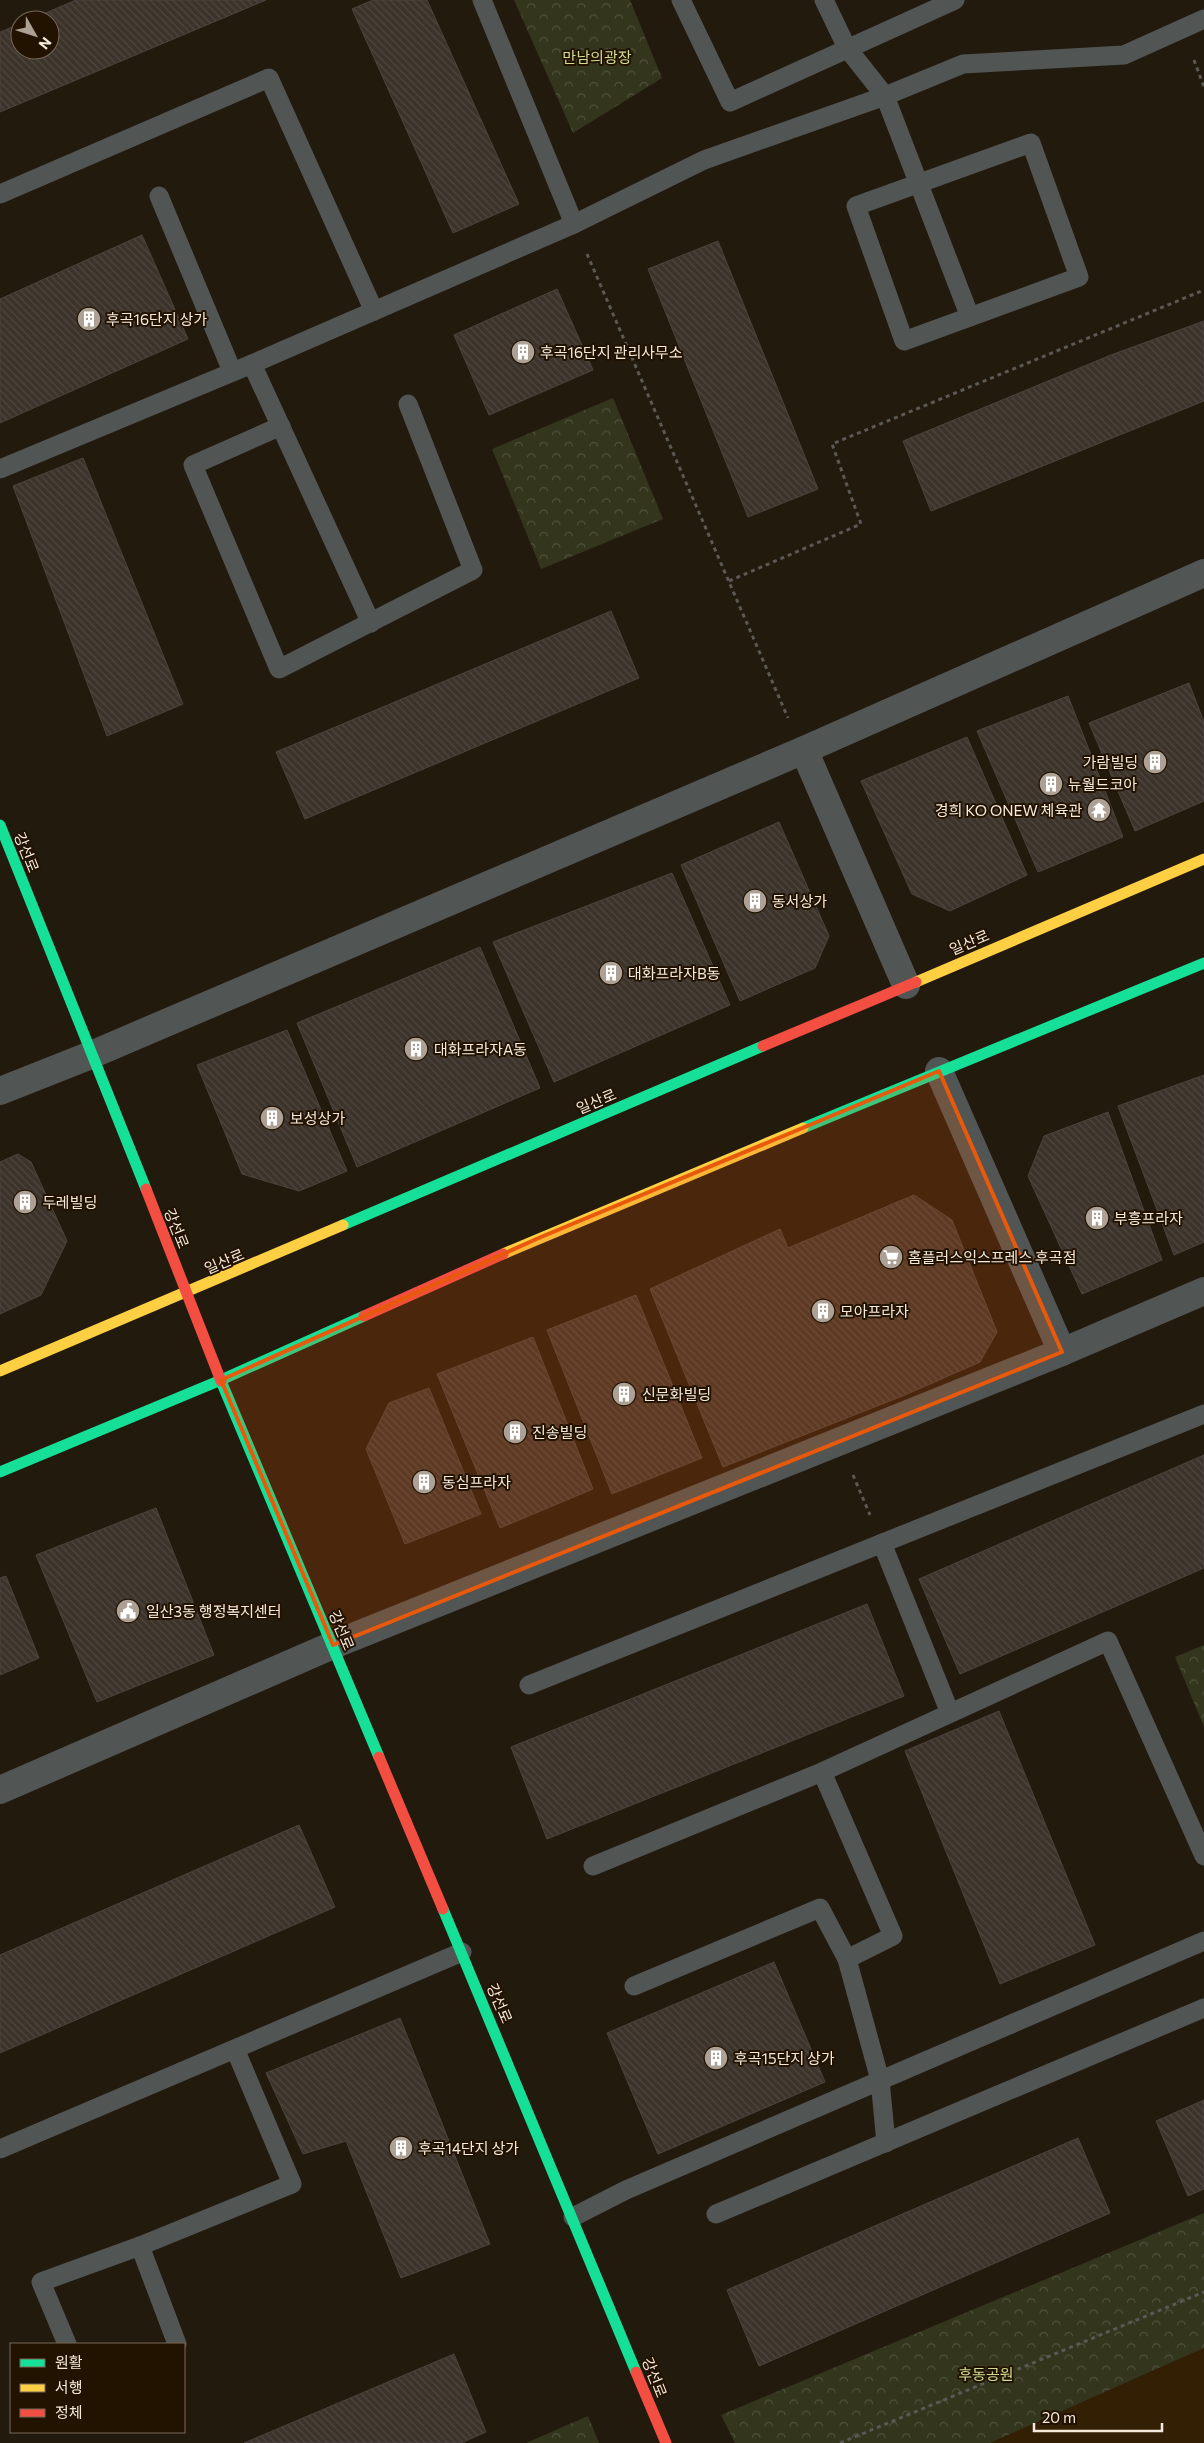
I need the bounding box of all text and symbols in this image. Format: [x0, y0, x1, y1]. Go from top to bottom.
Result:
north arrow [10, 10, 60, 60]
text: N [36, 34, 55, 53]
park label: 만남의광장 [562, 48, 632, 66]
building icon: 후곡16단지 상가 [76, 306, 102, 332]
place label: 후곡16단지 상가 [106, 310, 207, 328]
building icon: 후곡16단지 관리사무소 [510, 339, 536, 365]
place label: 후곡16단지 관리사무소 [540, 343, 683, 361]
building icon: 가람빌딩 [1142, 749, 1168, 775]
place label: 가람빌딩 [1083, 753, 1138, 771]
building icon: 뉴월드코아 [1038, 771, 1064, 797]
place label: 뉴월드코아 [1068, 775, 1137, 793]
temple icon: 경희 KO ONEW 체육관 [1086, 797, 1112, 823]
place label: 경희 KO ONEW 체육관 [935, 801, 1082, 819]
street label: 강선로 [11, 829, 43, 875]
building icon: 동서상가 [742, 888, 768, 914]
place label: 동서상가 [772, 892, 827, 910]
street label: 일산로 [946, 926, 992, 958]
building icon: 대화프라자B동 [598, 960, 624, 986]
place label: 대화프라자B동 [628, 964, 720, 982]
building icon: 대화프라자A동 [403, 1036, 429, 1062]
place label: 대화프라자A동 [434, 1040, 527, 1058]
street label: 일산로 [573, 1085, 619, 1117]
building icon: 보성상가 [259, 1105, 285, 1131]
place label: 보성상가 [290, 1109, 345, 1127]
building icon: 두레빌딩 [12, 1189, 38, 1215]
place label: 두레빌딩 [42, 1193, 97, 1211]
street label: 강선로 [161, 1205, 193, 1251]
building icon: 부흥프라자 [1084, 1205, 1110, 1231]
place label: 부흥프라자 [1114, 1209, 1183, 1227]
supermarket icon: 홈플러스익스프레스 후곡점 [878, 1244, 904, 1270]
street label: 일산로 [201, 1245, 247, 1277]
place label: 홈플러스익스프레스 후곡점 [908, 1248, 1076, 1266]
building icon: 모아프라자 [810, 1298, 836, 1324]
place label: 모아프라자 [840, 1302, 909, 1320]
building icon: 신문화빌딩 [611, 1381, 637, 1407]
place label: 신문화빌딩 [642, 1385, 711, 1403]
building icon: 진송빌딩 [502, 1419, 528, 1445]
place label: 진송빌딩 [532, 1423, 587, 1441]
building icon: 동심프라자 [411, 1469, 437, 1495]
place label: 동심프라자 [442, 1473, 511, 1491]
public building icon: 일산3동 행정복지센터 [115, 1598, 141, 1624]
place label: 일산3동 행정복지센터 [146, 1602, 282, 1620]
street label: 강선로 [326, 1607, 358, 1653]
street label: 강선로 [484, 1980, 516, 2026]
building icon: 후곡15단지 상가 [703, 2045, 729, 2071]
place label: 후곡15단지 상가 [734, 2049, 835, 2067]
building icon: 후곡14단지 상가 [388, 2135, 414, 2161]
place label: 후곡14단지 상가 [418, 2139, 519, 2157]
legend [10, 2343, 185, 2433]
text: 원활 [55, 2353, 83, 2371]
street label: 강선로 [639, 2354, 671, 2400]
park label: 후동공원 [958, 2365, 1014, 2383]
text: 서행 [55, 2378, 83, 2396]
scale bar [1034, 2400, 1162, 2432]
text: 정체 [55, 2403, 83, 2421]
text: 20 m [1042, 2408, 1076, 2426]

